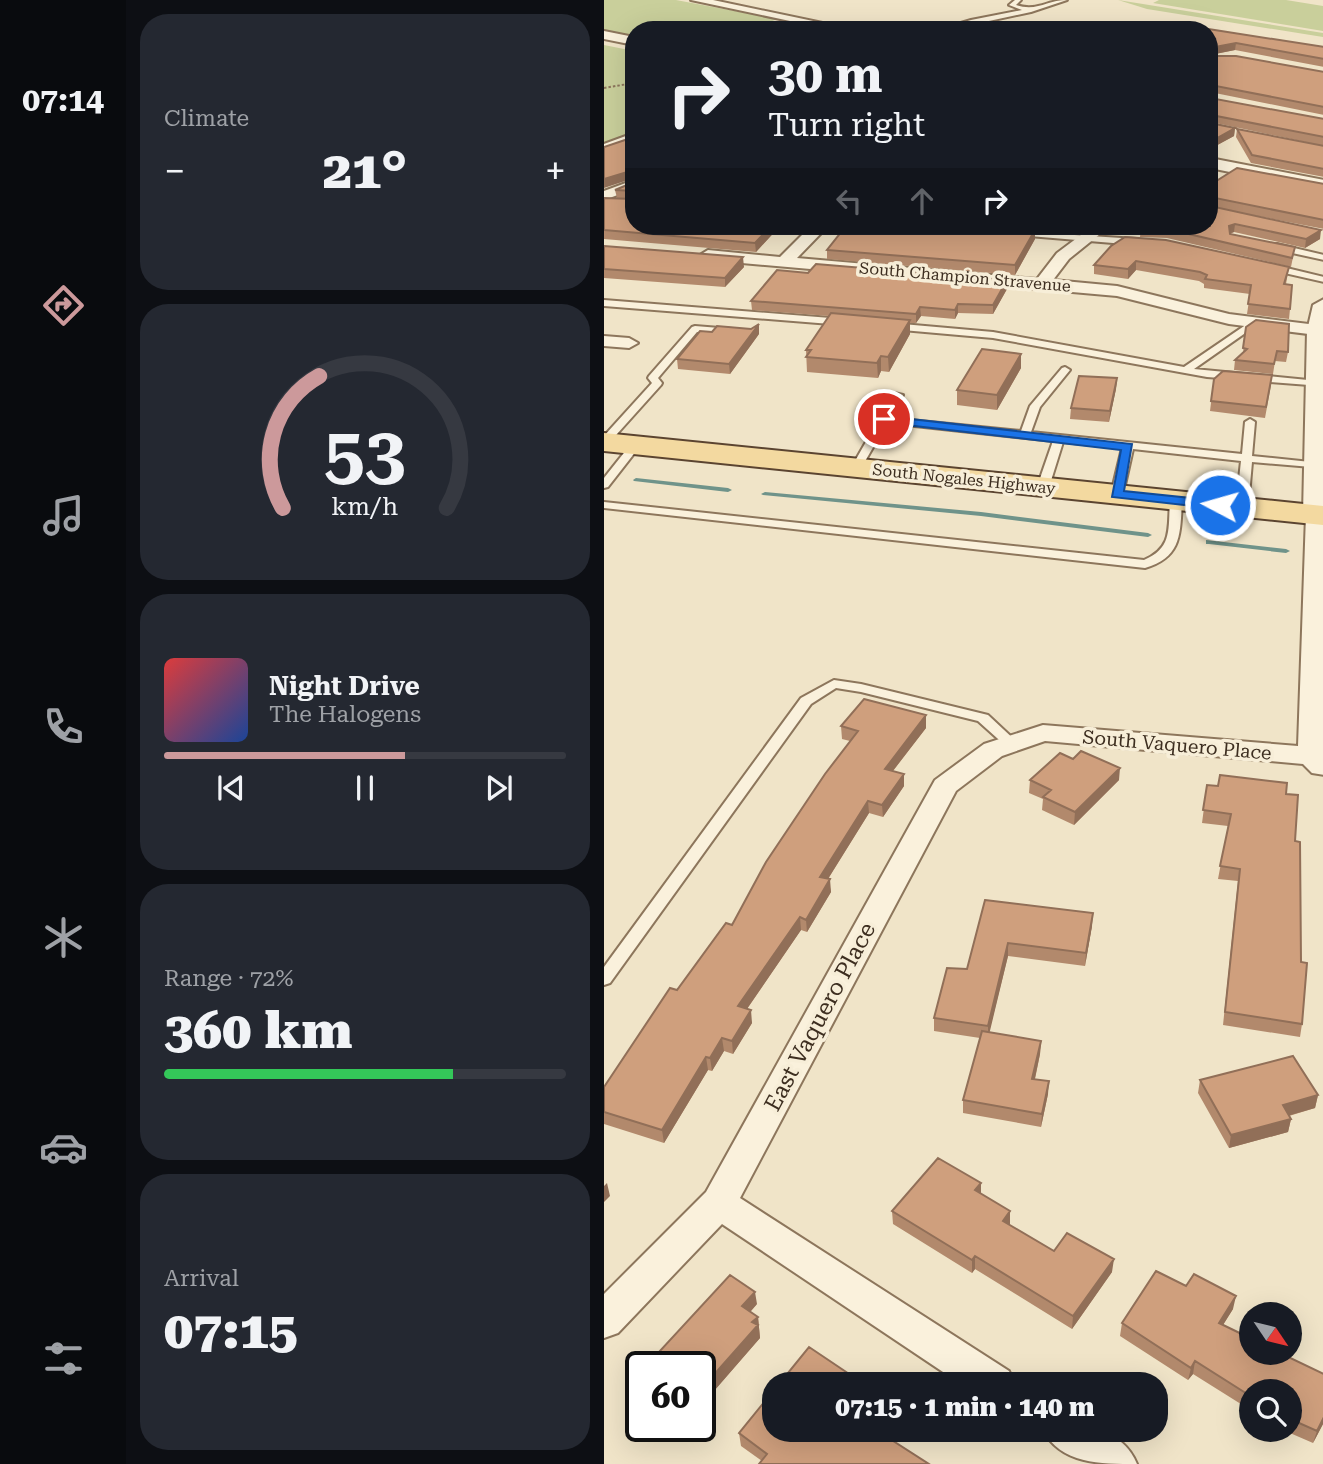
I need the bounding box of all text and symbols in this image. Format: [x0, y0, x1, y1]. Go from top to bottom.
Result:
text: 30 m [768, 47, 883, 104]
icon: right [653, 49, 744, 140]
text: 07:14 [22, 81, 104, 119]
text: Climate [164, 105, 249, 132]
text: Turn right [768, 106, 925, 144]
text: 21° [323, 140, 407, 201]
text: − [164, 149, 185, 193]
text: + [545, 149, 566, 193]
icon: left [830, 182, 868, 220]
icon: ahead [903, 182, 941, 220]
icon: right [976, 182, 1014, 220]
street label: South Champion Stravenue [858, 258, 1072, 296]
icon: directions [39, 281, 88, 330]
pin [854, 389, 914, 449]
icon: arrive [865, 400, 903, 438]
text: 53 [324, 411, 406, 496]
street label: South Nogales Highway [871, 460, 1057, 498]
position arrow [1183, 468, 1257, 542]
icon: music [39, 491, 88, 540]
text: km/h [332, 492, 398, 521]
text: Night Drive [269, 671, 420, 701]
text: The Halogens [269, 701, 421, 728]
icon: phone [39, 702, 88, 751]
street label: South Vaquero Place [1082, 725, 1272, 765]
icon: previous [212, 769, 250, 807]
icon: pause [346, 769, 384, 807]
icon: next [480, 769, 518, 807]
icon: climate [39, 913, 88, 962]
street label: East Vaquero Place [759, 918, 881, 1116]
text: Range · 72% [164, 965, 293, 992]
text: 360 km [164, 1000, 352, 1061]
icon: car [39, 1123, 88, 1172]
text: Arrival [164, 1265, 239, 1292]
text: 07:15 [164, 1300, 298, 1361]
north arrow [1239, 1302, 1302, 1365]
map controls [1239, 1302, 1302, 1442]
icon: filters [39, 1334, 88, 1383]
speed limit sign: 60 [625, 1351, 716, 1442]
button: search [1239, 1379, 1302, 1442]
text: 07:15 · 1 min · 140 m [835, 1392, 1095, 1422]

